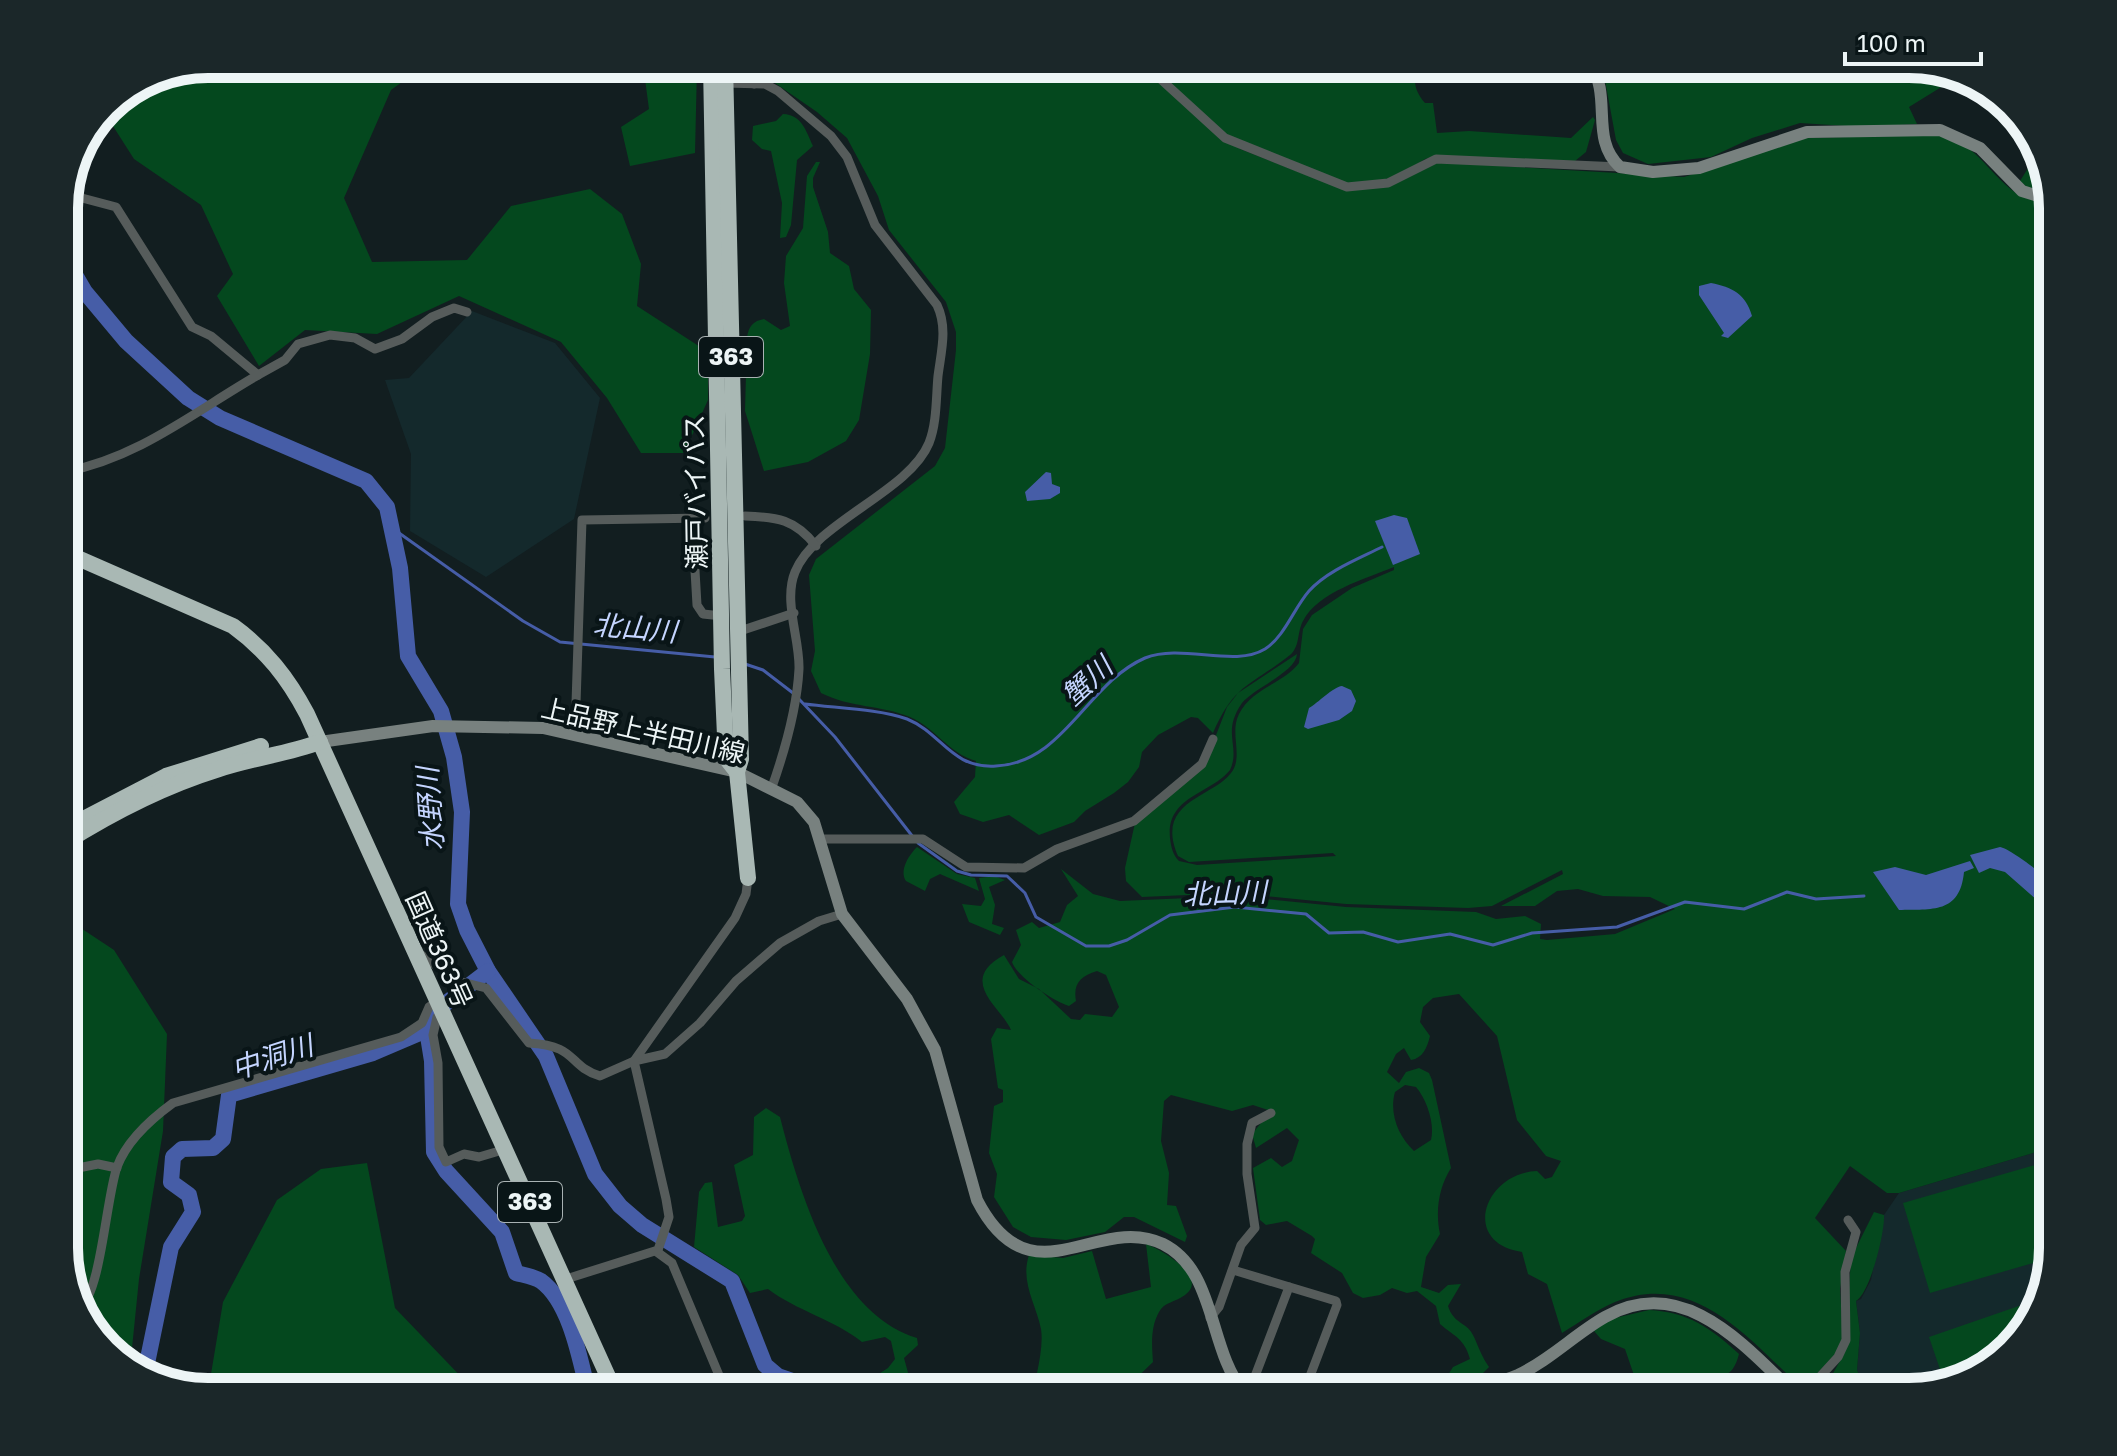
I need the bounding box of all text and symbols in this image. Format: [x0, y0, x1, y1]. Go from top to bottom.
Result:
scale bar [1845, 16, 1981, 66]
text: 100 m [1857, 28, 1926, 57]
road number: 363 [699, 337, 763, 377]
street label: 瀬戸バイパス [679, 414, 712, 570]
water label: 北山川 [592, 607, 681, 648]
water label: 蟹川 [1055, 648, 1121, 712]
street label: 上品野上半田川線 [538, 692, 748, 769]
water label: 水野川 [410, 763, 449, 852]
water label: 北山川 [1182, 874, 1271, 910]
street label: 国道363号 [400, 887, 479, 1013]
water label: 中洞川 [227, 1027, 320, 1085]
road number: 363 [498, 1182, 562, 1222]

